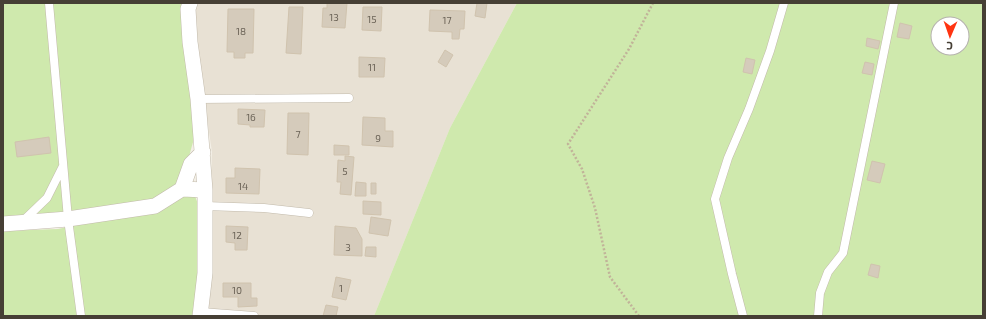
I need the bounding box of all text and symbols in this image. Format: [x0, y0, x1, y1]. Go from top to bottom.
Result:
house number: 13 [329, 11, 339, 23]
house number: 15 [367, 13, 377, 25]
house number: 17 [442, 14, 452, 26]
north arrow [930, 16, 970, 56]
house number: 18 [236, 25, 246, 37]
text: С [946, 40, 953, 53]
house number: 11 [368, 61, 376, 73]
house number: 16 [246, 111, 256, 123]
house number: 7 [295, 128, 301, 140]
house number: 9 [375, 132, 381, 144]
house number: 5 [342, 165, 348, 177]
house number: 14 [238, 180, 248, 192]
house number: 12 [232, 229, 242, 241]
house number: 3 [345, 241, 351, 253]
house number: 1 [339, 282, 343, 294]
house number: 10 [232, 284, 242, 296]

